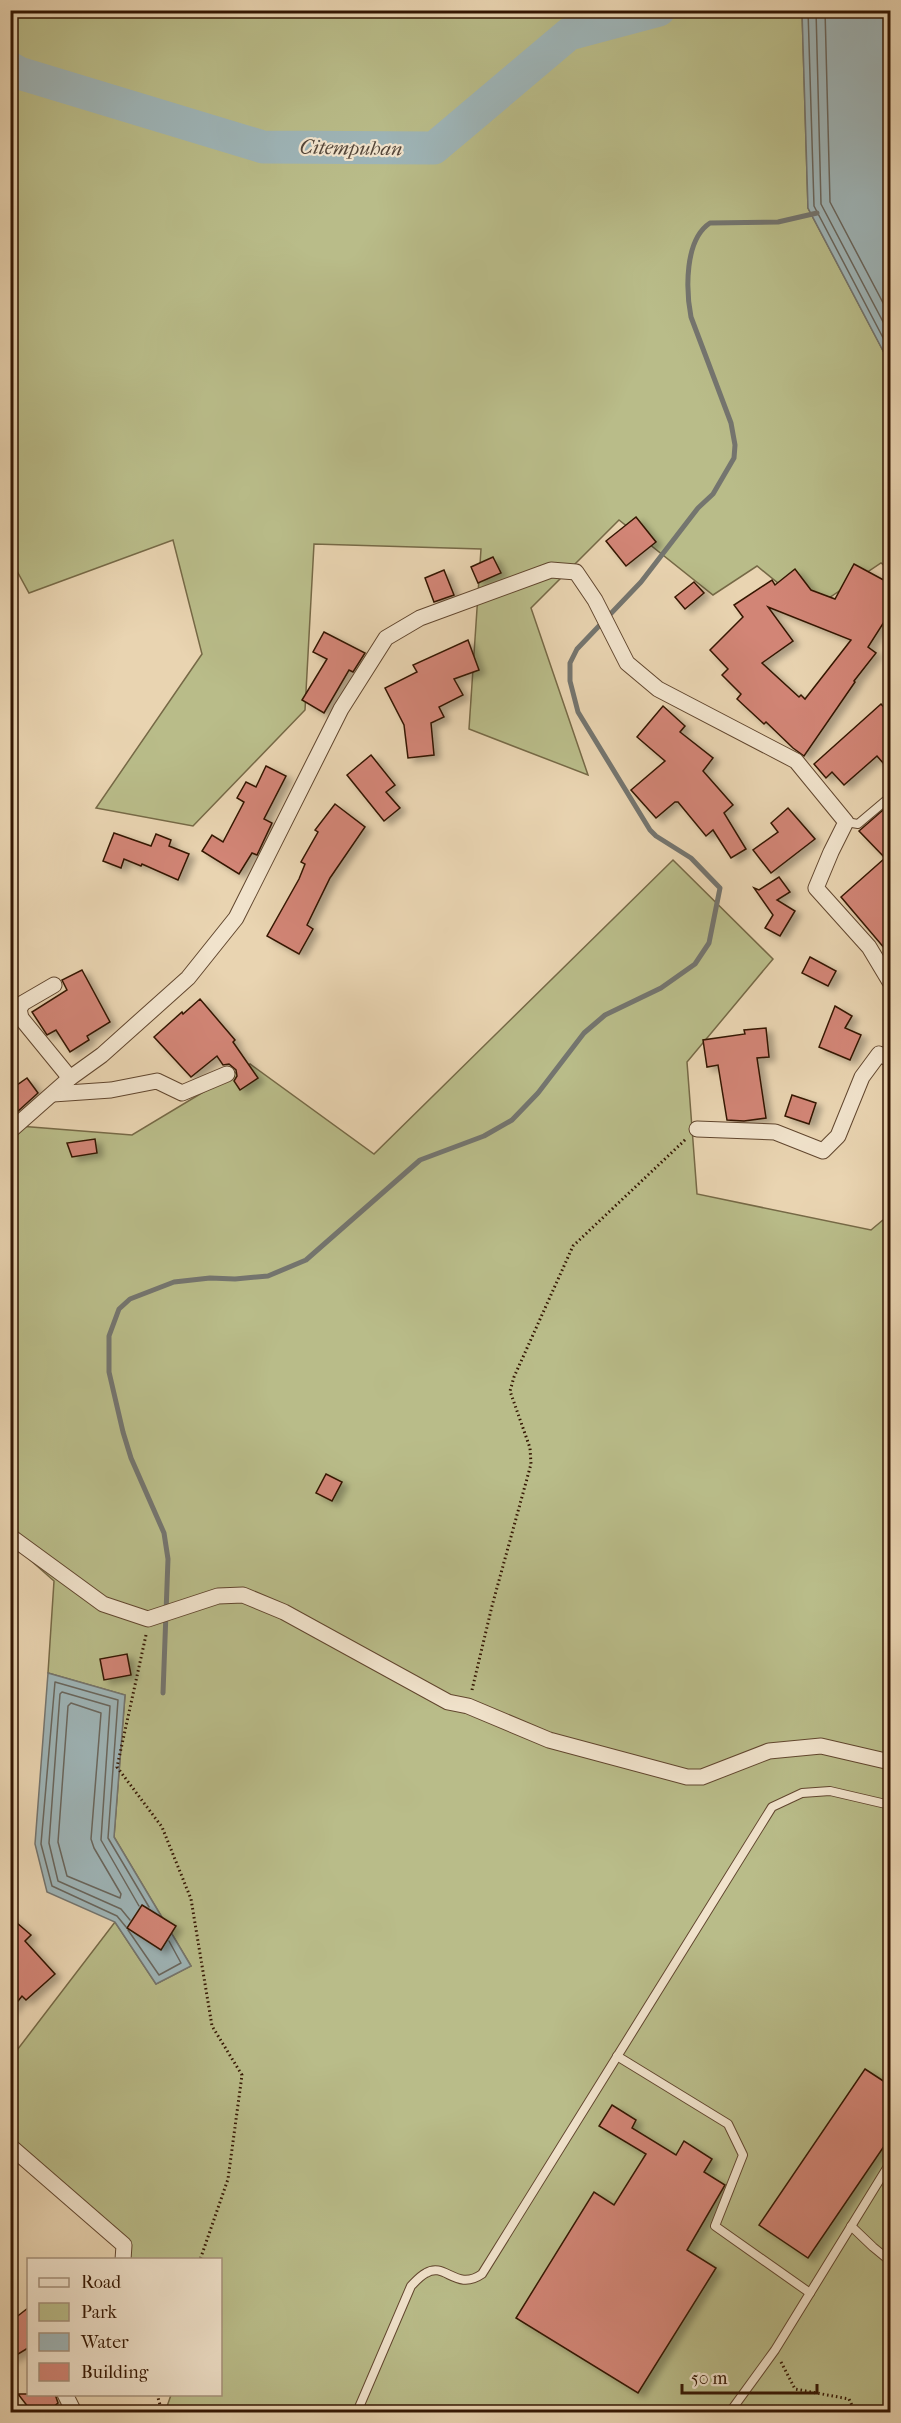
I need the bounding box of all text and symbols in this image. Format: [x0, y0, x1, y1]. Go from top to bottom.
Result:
water label: Citempuhan [299, 136, 403, 160]
legend [27, 2258, 222, 2396]
text: Road [81, 2272, 121, 2293]
text: Park [81, 2302, 118, 2323]
text: Water [80, 2332, 129, 2353]
scale bar [682, 2357, 817, 2395]
text: Building [81, 2362, 149, 2383]
text: 50 m [691, 2368, 728, 2389]

